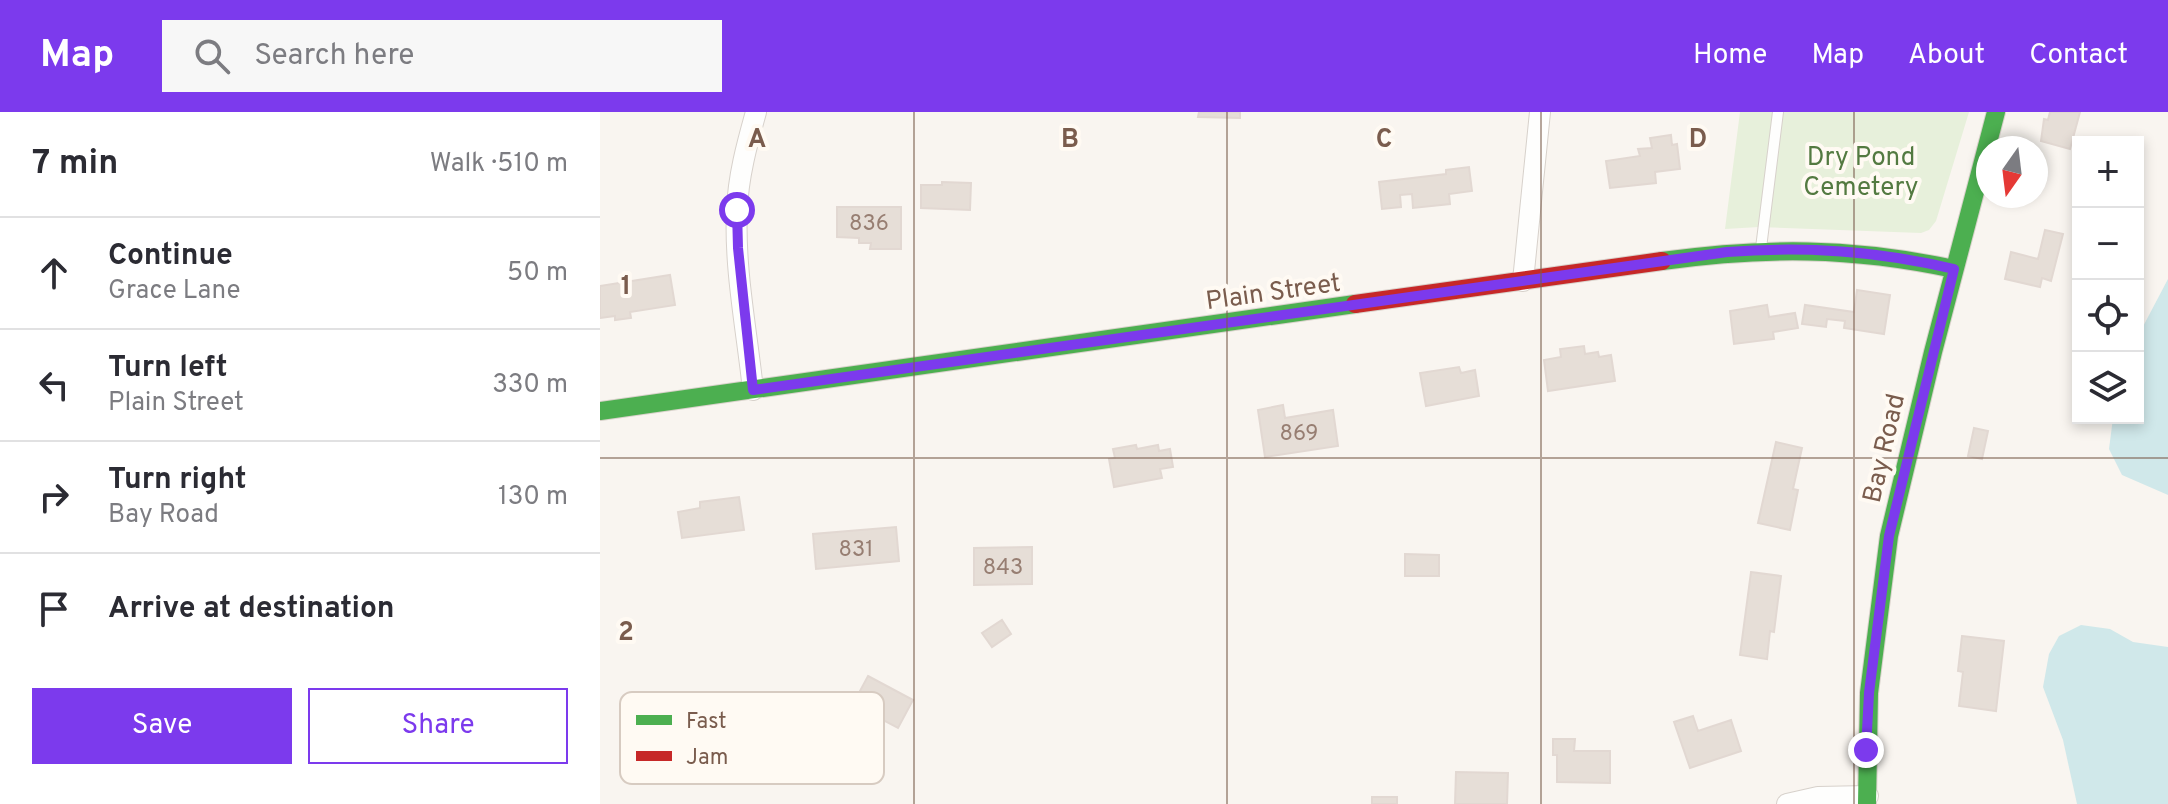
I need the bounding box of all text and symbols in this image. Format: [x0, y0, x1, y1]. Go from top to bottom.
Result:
search box [162, 20, 722, 92]
text: Map [40, 32, 114, 81]
icon: search [190, 34, 234, 78]
text: Search here [254, 38, 414, 75]
text: Home [1693, 38, 1767, 74]
text: Map [1811, 38, 1864, 74]
text: About [1908, 38, 1985, 74]
text: Contact [2029, 38, 2128, 74]
text: A [748, 124, 766, 157]
text: B [1061, 124, 1079, 157]
text: C [1376, 124, 1392, 157]
text: D [1689, 124, 1707, 157]
north arrow [1976, 136, 2048, 208]
map controls [2072, 136, 2144, 424]
button: + [2072, 136, 2144, 208]
park label: Dry Pond Cemetery [1803, 142, 1919, 205]
text: 7 min [32, 143, 118, 186]
text: Walk · 510 m [430, 148, 568, 181]
route start [719, 192, 755, 228]
button: − [2072, 208, 2144, 280]
house number: 836 [849, 211, 889, 238]
text: Continue [108, 238, 233, 275]
icon: ahead [32, 251, 76, 295]
text: 50 m [507, 257, 568, 290]
street label: Plain Street [1204, 268, 1343, 319]
text: 1 [621, 271, 631, 304]
text: Grace Lane [108, 275, 240, 308]
button: locate [2072, 280, 2144, 352]
text: Turn left [108, 350, 228, 387]
button: layers [2072, 352, 2144, 424]
icon: left [32, 363, 76, 407]
text: 330 m [492, 369, 568, 402]
text: Plain Street [108, 387, 244, 420]
street label: Bay Road [1857, 391, 1914, 506]
house number: 869 [1280, 421, 1318, 448]
text: Turn right [108, 462, 246, 499]
icon: right [32, 475, 76, 519]
text: 130 m [498, 481, 568, 514]
text: Bay Road [108, 499, 219, 532]
house number: 831 [839, 537, 873, 564]
house number: 843 [983, 555, 1023, 582]
icon: arrive [32, 587, 76, 631]
text: Arrive at destination [108, 591, 394, 628]
text: 2 [618, 617, 634, 650]
button: Save [32, 688, 292, 764]
button: Share [308, 688, 568, 764]
legend [620, 692, 884, 784]
text: Fast [686, 709, 727, 736]
route end [1848, 732, 1884, 768]
text: Jam [686, 745, 729, 772]

